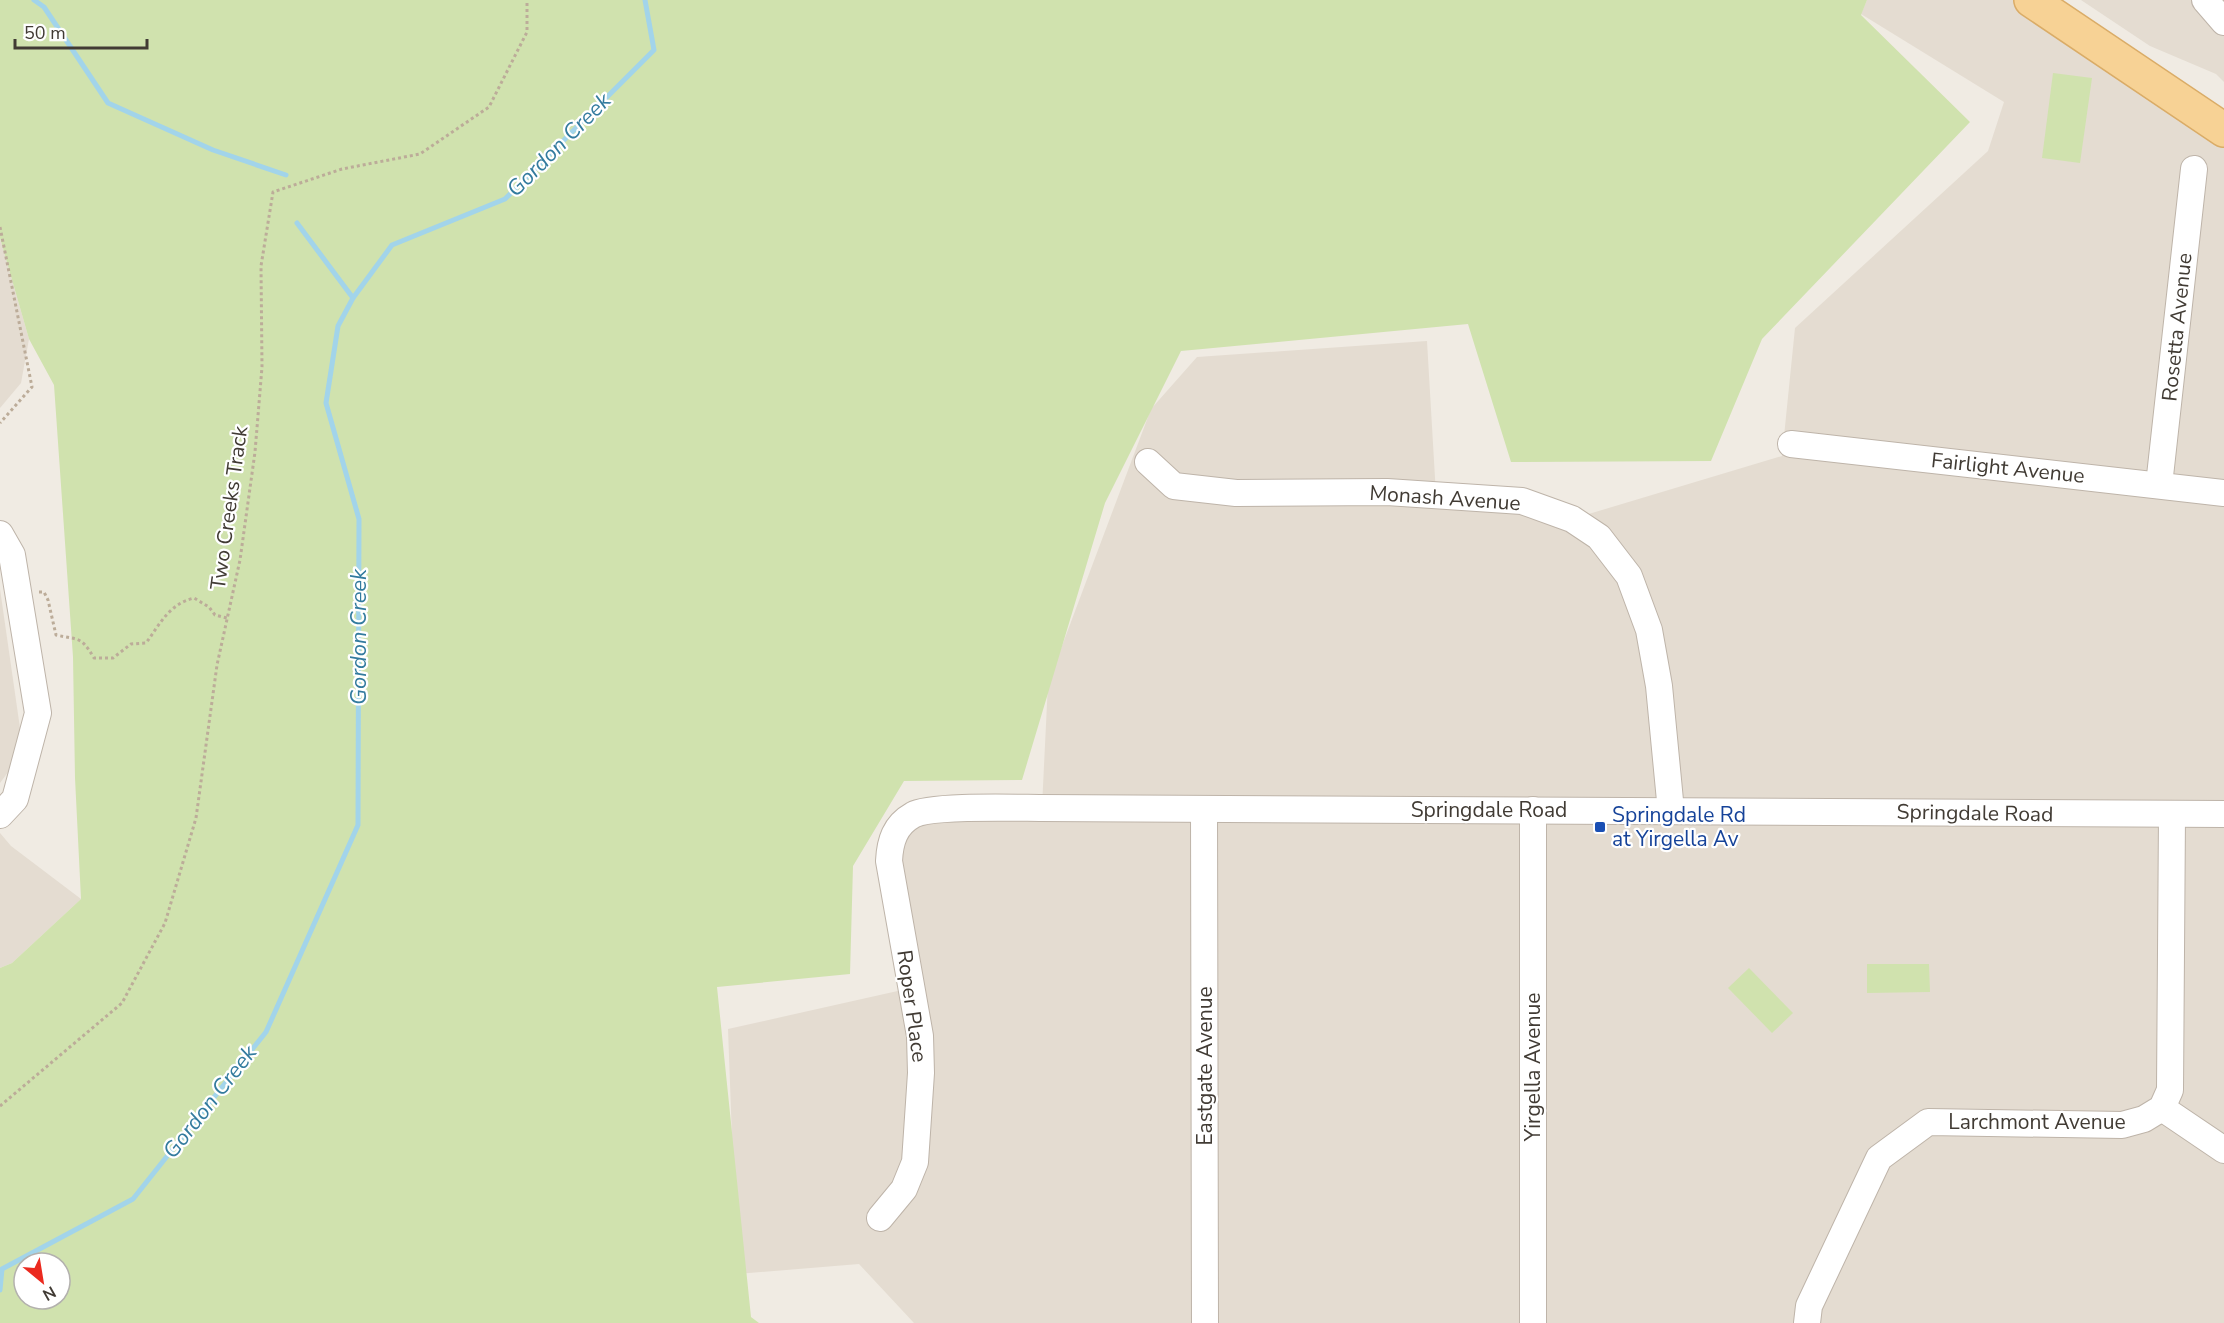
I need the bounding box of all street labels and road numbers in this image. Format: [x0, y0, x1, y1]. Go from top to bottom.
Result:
street label: Rosetta Avenue [2155, 251, 2199, 403]
street label: Two Creeks Track [204, 424, 254, 592]
street label: Fairlight Avenue [1930, 446, 2086, 490]
street label: Monash Avenue [1368, 479, 1522, 517]
street label: Springdale Road [1411, 796, 1567, 824]
street label: Springdale Road [1896, 798, 2054, 828]
street label: Roper Place [890, 948, 934, 1064]
street label: Eastgate Avenue [1191, 986, 1219, 1146]
street label: Yirgella Avenue [1519, 993, 1547, 1142]
street label: Larchmont Avenue [1948, 1108, 2126, 1136]

